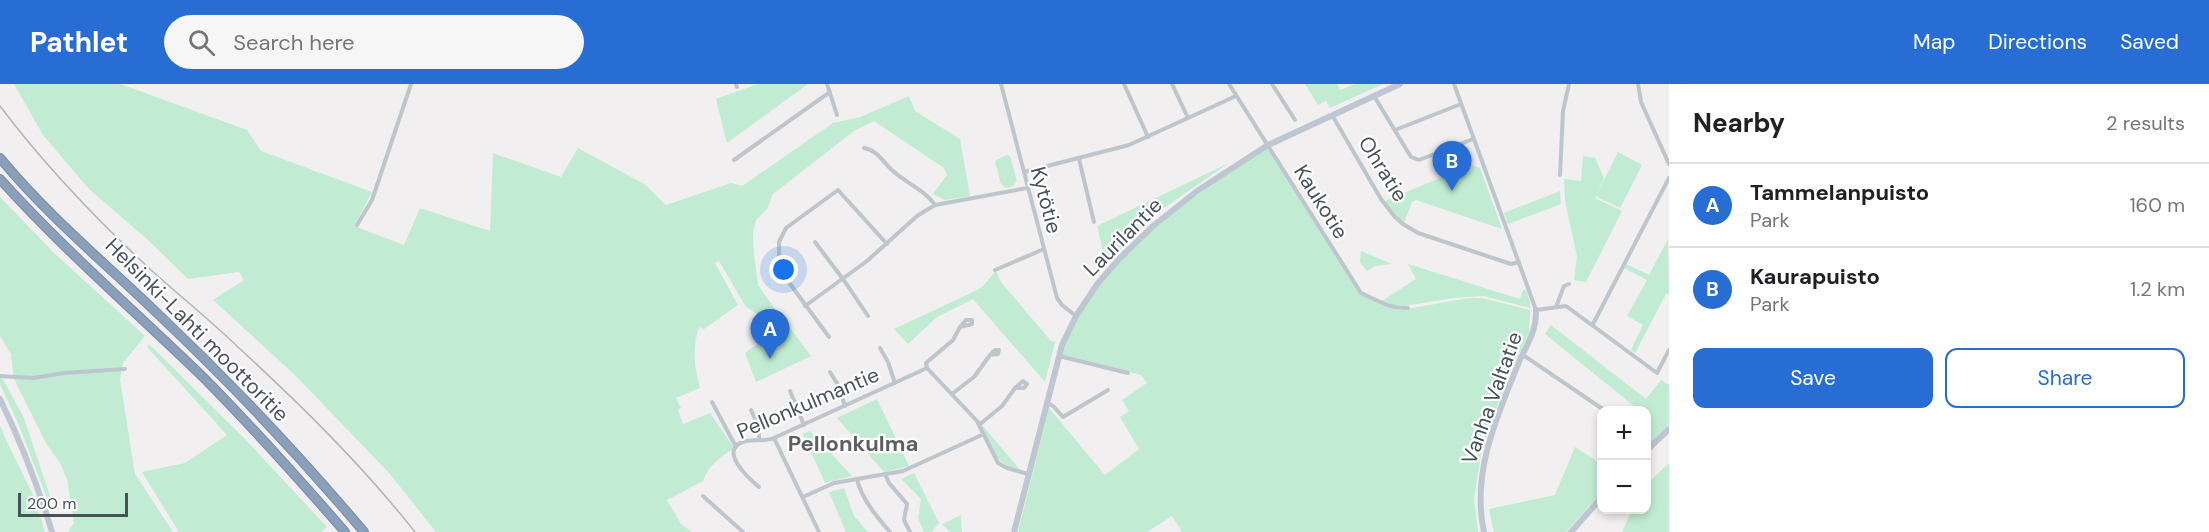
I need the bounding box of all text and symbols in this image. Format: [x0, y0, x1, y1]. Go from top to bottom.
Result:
search box [164, 15, 584, 69]
text: Pathlet [30, 24, 128, 61]
icon: search [185, 26, 218, 59]
text: Search here [233, 28, 355, 57]
text: Map [1913, 28, 1955, 56]
text: Directions [1988, 28, 2087, 56]
text: Saved [2120, 28, 2179, 56]
text: Nearby [1693, 106, 1785, 140]
text: 2 results [2106, 110, 2185, 136]
street label: Ohratie [1352, 131, 1414, 207]
pin: B [1432, 141, 1472, 191]
street label: Kaukotie [1287, 160, 1355, 244]
street label: Kytötie [1024, 164, 1068, 237]
text: Tammelanpuisto [1750, 178, 1929, 207]
street label: Laurilantie [1077, 191, 1169, 283]
text: A [1705, 192, 1720, 218]
text: 160 m [2129, 192, 2185, 218]
text: Park [1750, 207, 1790, 233]
street label: Helsinki-Lahti moottoritie [99, 232, 295, 428]
your location [769, 255, 798, 284]
text: Kaurapuisto [1750, 262, 1880, 291]
text: B [1706, 276, 1719, 302]
text: 1.2 km [2130, 276, 2185, 302]
text: Park [1750, 291, 1790, 317]
pin: A [750, 310, 790, 359]
street label: Vanha Valtatie [1455, 328, 1529, 468]
button: Save [1693, 348, 1933, 408]
button: Share [1945, 348, 2185, 408]
street label: Pellonkulmantie [733, 362, 883, 444]
map controls [1597, 406, 1651, 514]
button: + [1597, 406, 1651, 460]
district label: Pellonkulma [788, 430, 918, 456]
button: − [1597, 460, 1651, 514]
scale bar [18, 490, 128, 518]
text: 200 m [27, 493, 76, 514]

